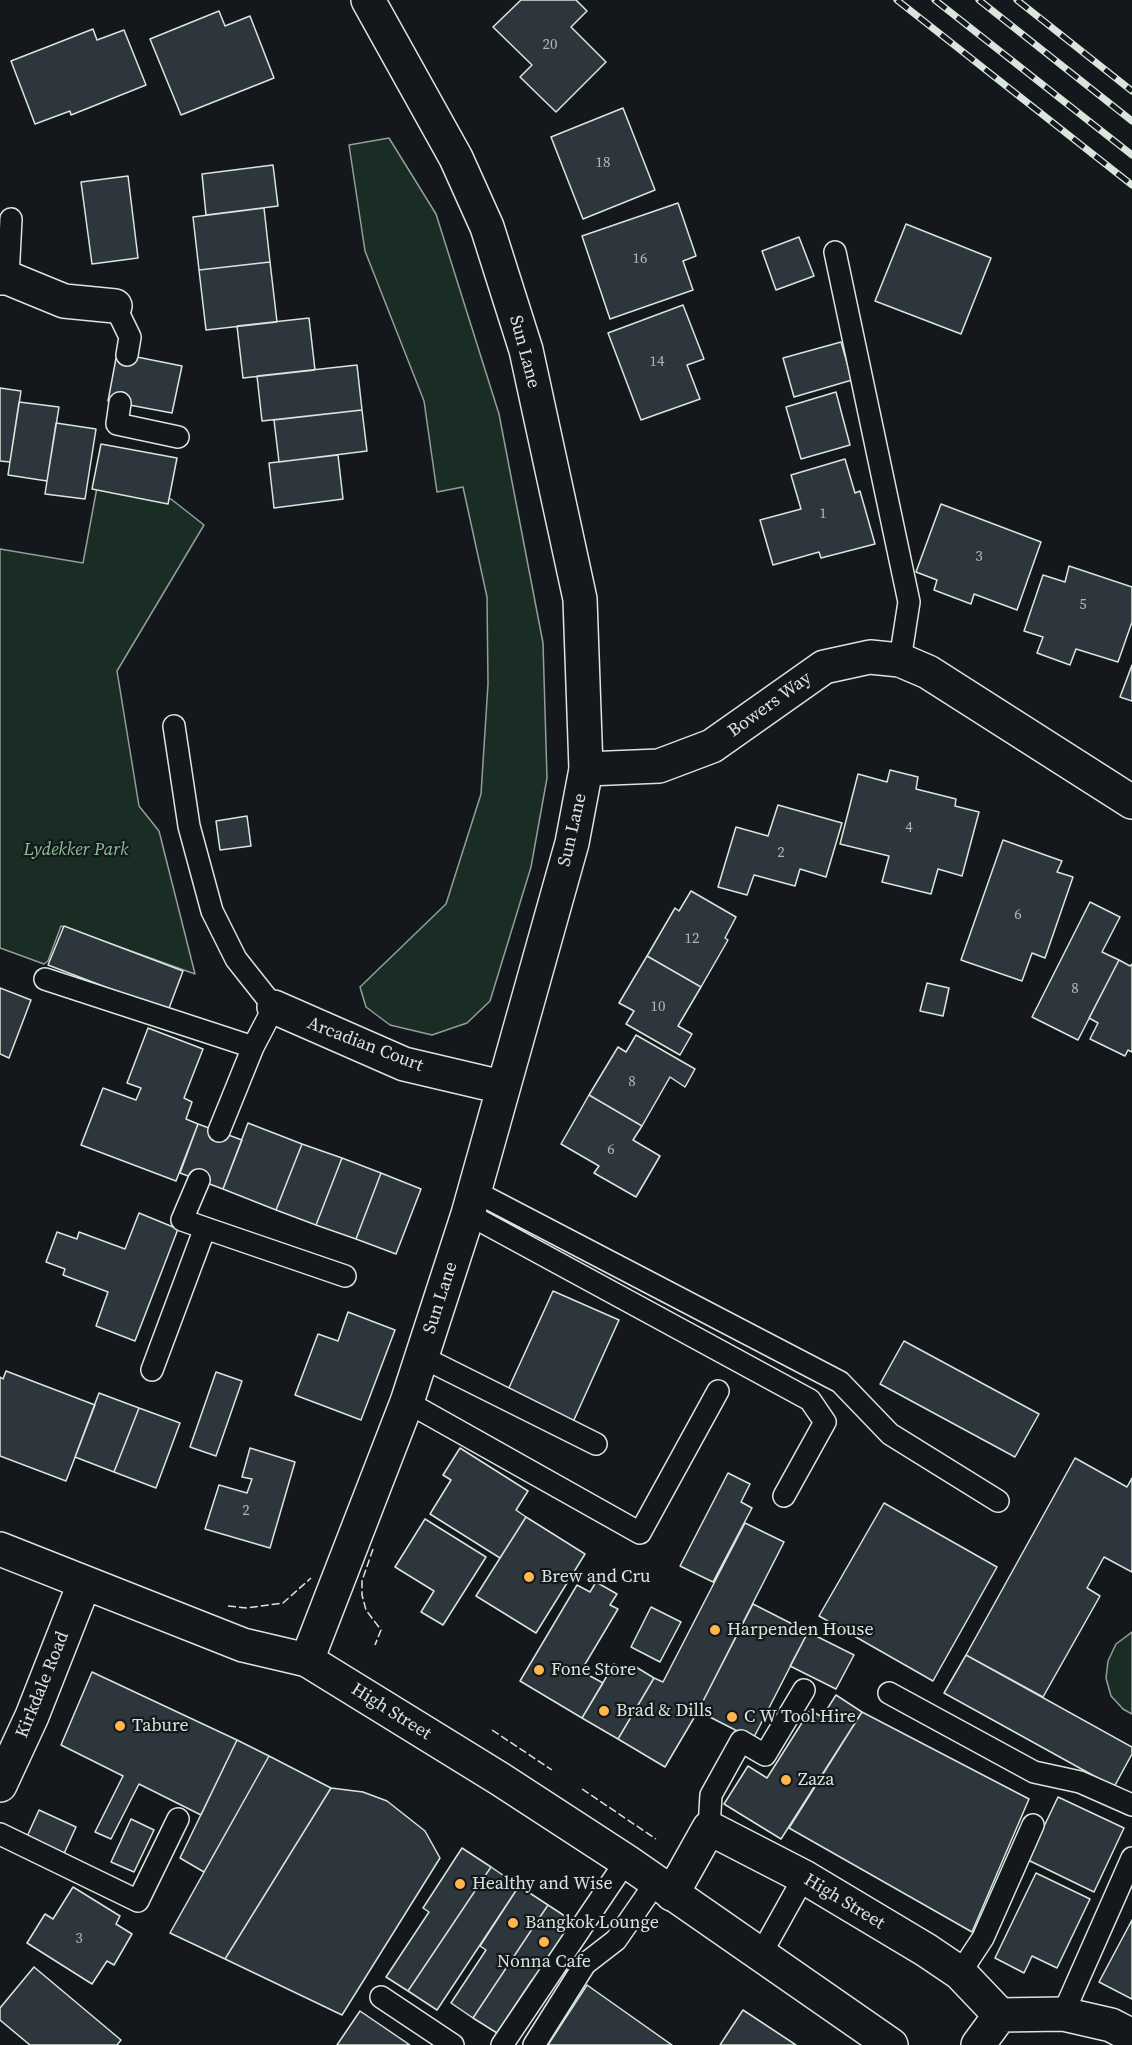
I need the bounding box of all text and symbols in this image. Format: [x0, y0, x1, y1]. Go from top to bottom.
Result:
house number: 20 [543, 36, 557, 54]
house number: 18 [596, 154, 610, 172]
house number: 16 [633, 250, 647, 268]
street label: Sun Lane [504, 313, 544, 391]
house number: 14 [650, 353, 664, 371]
house number: 1 [819, 505, 827, 523]
house number: 3 [975, 548, 983, 566]
house number: 5 [1079, 596, 1087, 614]
street label: Bowers Way [724, 668, 816, 742]
street label: Sun Lane [554, 791, 592, 869]
house number: 4 [905, 819, 913, 837]
park label: Lydekker Park [24, 839, 128, 861]
house number: 2 [777, 844, 785, 862]
house number: 6 [1014, 906, 1022, 924]
house number: 12 [685, 930, 699, 948]
house number: 8 [1071, 980, 1079, 998]
house number: 10 [651, 998, 665, 1016]
street label: Arcadian Court [304, 1013, 426, 1077]
house number: 8 [628, 1073, 636, 1091]
house number: 6 [607, 1141, 615, 1159]
street label: Sun Lane [419, 1259, 463, 1337]
house number: 2 [242, 1502, 250, 1520]
place label: Brew and Cru [541, 1566, 651, 1588]
marker: Brew and Cru [522, 1570, 536, 1584]
place label: Harpenden House [727, 1619, 874, 1641]
marker: Harpenden House [708, 1623, 722, 1637]
street label: Kirkdale Road [12, 1629, 74, 1741]
place label: Fone Store [551, 1659, 636, 1681]
marker: Fone Store [532, 1663, 546, 1677]
street label: High Street [347, 1679, 435, 1745]
place label: Brad & Dills [616, 1700, 712, 1722]
marker: Brad & Dills [597, 1704, 611, 1718]
place label: C W Tool Hire [744, 1706, 856, 1728]
marker: C W Tool Hire [725, 1710, 739, 1724]
place label: Tabure [132, 1715, 189, 1737]
marker: Tabure [113, 1719, 127, 1733]
place label: Zaza [798, 1769, 834, 1791]
marker: Zaza [779, 1773, 793, 1787]
street label: High Street [800, 1870, 888, 1934]
place label: Healthy and Wise [472, 1873, 613, 1895]
marker: Healthy and Wise [453, 1877, 467, 1891]
place label: Bangkok Lounge [525, 1912, 659, 1934]
marker: Bangkok Lounge [506, 1916, 520, 1930]
house number: 3 [75, 1930, 83, 1948]
marker: Nonna Cafe [537, 1935, 551, 1949]
place label: Nonna Cafe [497, 1951, 591, 1973]

